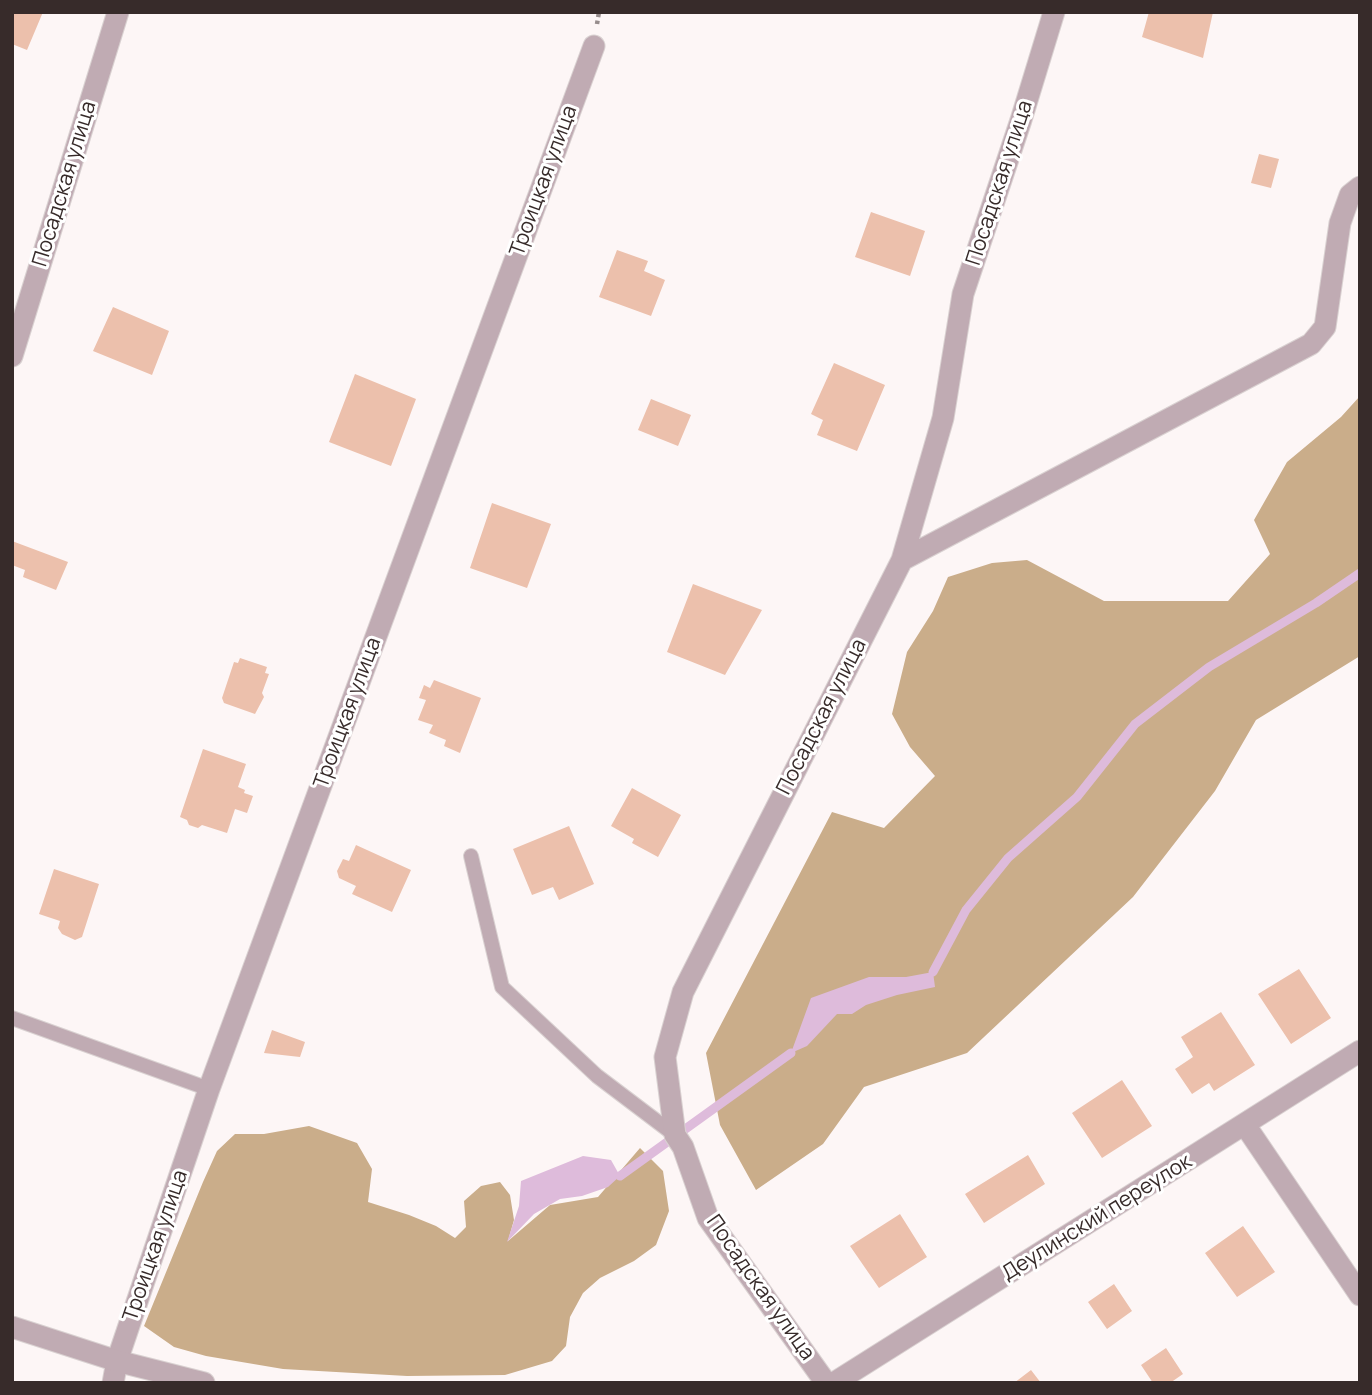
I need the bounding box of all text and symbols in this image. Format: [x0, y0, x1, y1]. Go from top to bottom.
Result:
street label: Посадская улица [28, 98, 102, 270]
street label: Посадская улица [962, 98, 1038, 268]
street label: Троицкая улица [505, 102, 583, 260]
street label: Троицкая улица [309, 634, 387, 792]
street label: Посадская улица [772, 635, 872, 799]
street label: Деулинский переулок [997, 1149, 1197, 1287]
street label: Троицкая улица [118, 1167, 194, 1325]
street label: Посадская улица [700, 1211, 820, 1365]

